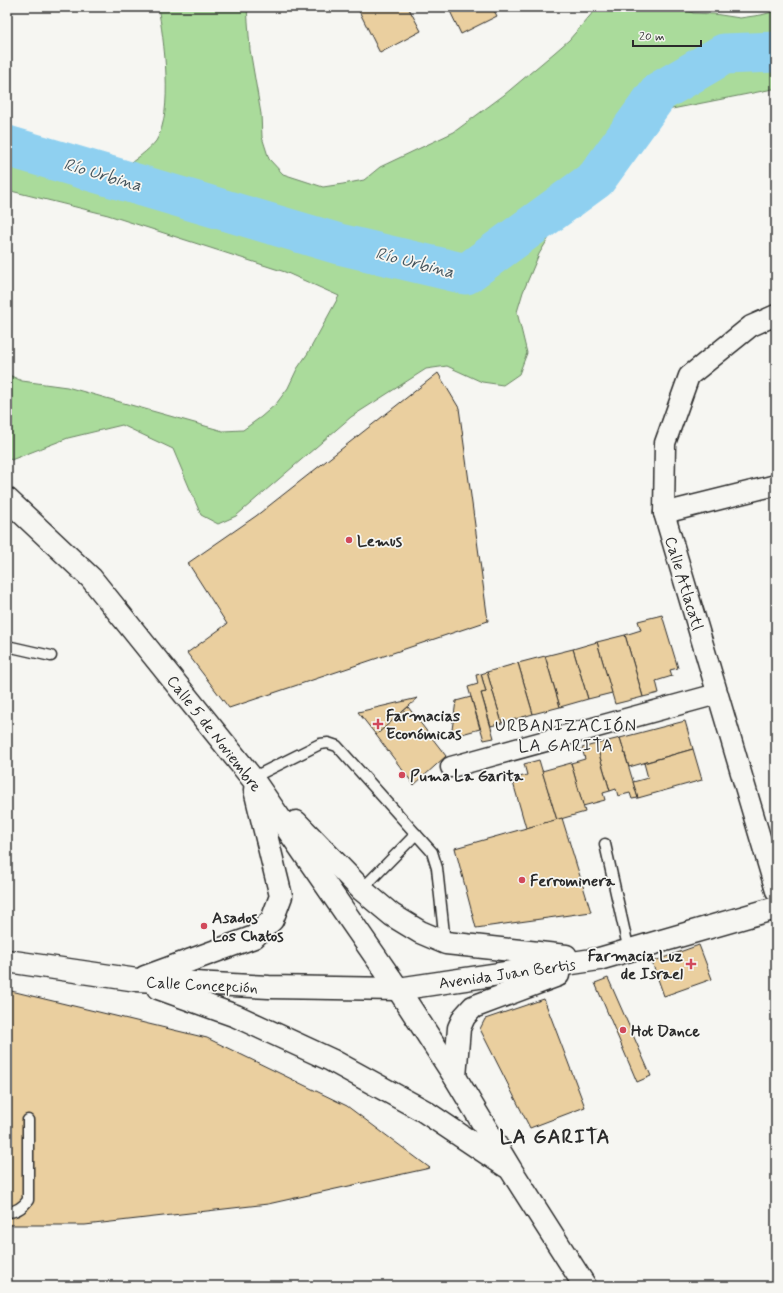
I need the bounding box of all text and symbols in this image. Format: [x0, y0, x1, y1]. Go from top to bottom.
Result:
scale bar [633, 22, 701, 48]
text: 20 m [639, 29, 665, 45]
water label: Río Urbina [61, 153, 145, 197]
water label: Río Urbina [373, 243, 457, 283]
place label: Lemus [357, 531, 403, 552]
street label: Calle Atlacatl [659, 534, 708, 633]
marker: Lemus [344, 535, 354, 545]
street label: Calle 5 de Noviembre [162, 671, 266, 797]
place label: Farmacias Económicas [386, 706, 462, 745]
district label: URBANIZACIÓN LA GARITA [495, 715, 637, 757]
marker: Farmacias Económicas [373, 719, 383, 729]
place label: Puma La Garita [410, 766, 524, 787]
marker: Puma La Garita [397, 770, 407, 780]
place label: Ferrominera [530, 871, 615, 892]
marker: Ferrominera [517, 875, 527, 885]
place label: Asados Los Chatos [212, 908, 284, 947]
marker: Asados Los Chatos [199, 921, 209, 931]
place label: Farmacia Luz de Israel [588, 946, 683, 985]
street label: Avenida Juan Bertis [437, 954, 577, 995]
marker: Farmacia Luz de Israel [686, 959, 696, 969]
street label: Calle Concepción [146, 972, 258, 999]
place label: Hot Dance [631, 1021, 700, 1042]
marker: Hot Dance [618, 1025, 628, 1035]
district label: LA GARITA [499, 1124, 611, 1151]

